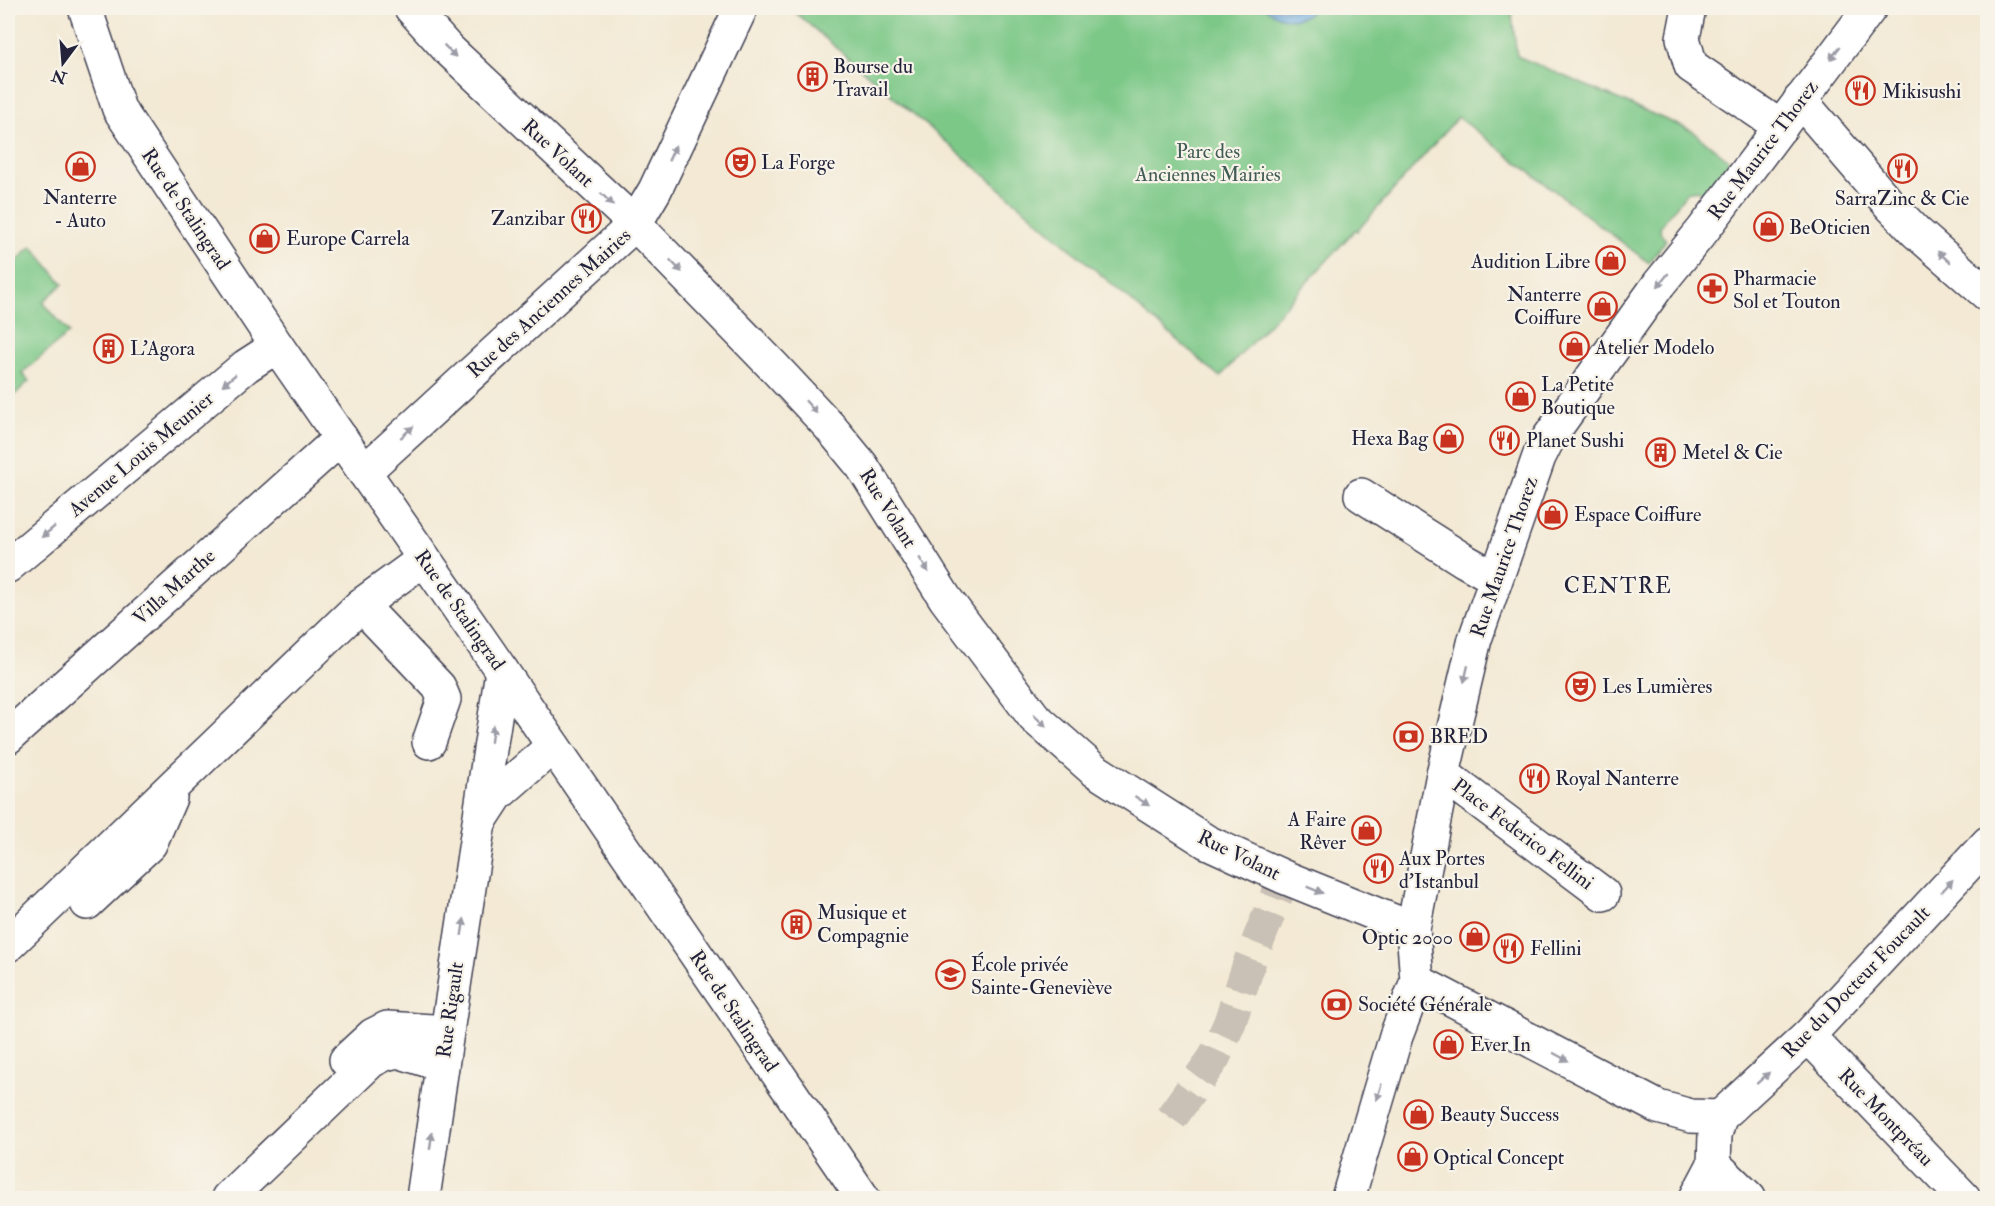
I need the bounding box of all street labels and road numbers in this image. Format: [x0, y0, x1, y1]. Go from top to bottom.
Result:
street label: Rue Maurice Thorez [1702, 75, 1824, 225]
street label: Rue Volant [517, 113, 599, 193]
street label: Rue de Stalingrad [136, 143, 236, 275]
street label: Rue des Anciennes Mairies [462, 223, 636, 383]
street label: Avenue Louis Meunier [62, 386, 219, 523]
street label: Rue Volant [854, 464, 922, 553]
street label: Rue Maurice Thorez [1465, 473, 1543, 641]
street label: Villa Marthe [128, 543, 220, 631]
street label: Rue de Stalingrad [409, 545, 511, 675]
street label: Place Federico Fellini [1447, 773, 1599, 895]
street label: Rue Volant [1193, 824, 1285, 886]
street label: Rue du Docteur Foucault [1777, 900, 1936, 1063]
street label: Rue de Stalingrad [684, 945, 784, 1077]
street label: Rue Rigault [431, 960, 469, 1060]
street label: Rue Montpréau [1832, 1063, 1939, 1172]

